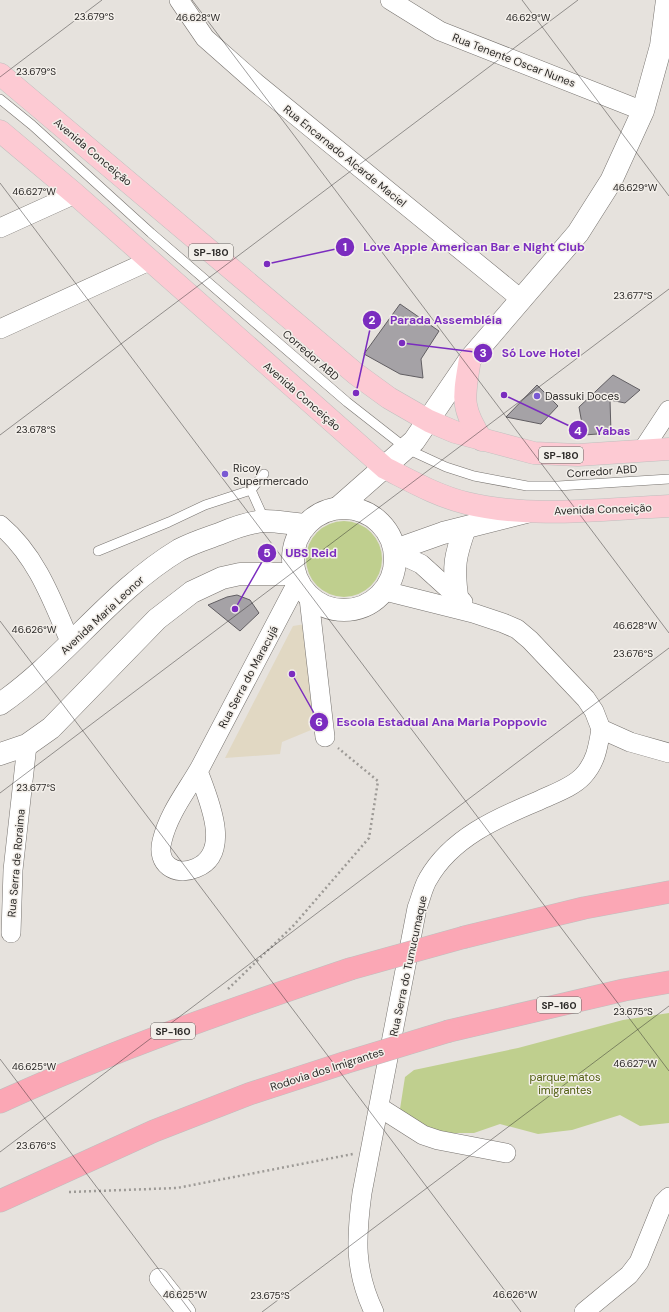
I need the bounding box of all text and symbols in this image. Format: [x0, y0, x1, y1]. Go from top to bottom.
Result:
text: 23.679°S [74, 10, 114, 23]
text: 46.628°W [176, 11, 221, 24]
text: 46.629°W [506, 11, 551, 24]
street label: Rua Tenente Oscar Nunes [450, 30, 578, 90]
text: 23.679°S [16, 65, 56, 78]
street label: Rua Encarnado Alcarde Maciel [281, 102, 409, 210]
street label: Avenida Conceição [51, 115, 135, 189]
text: 46.629°W [613, 181, 658, 194]
text: 46.627°W [12, 185, 56, 198]
callout: Love Apple American Bar e Night Club [335, 235, 593, 259]
text: 1 [343, 239, 347, 255]
text: Love Apple American Bar e Night Club [363, 239, 585, 255]
road number: SP-180 [189, 244, 233, 260]
text: 23.677°S [613, 289, 653, 302]
callout: Parada Assembléia [362, 308, 510, 332]
text: 2 [369, 312, 376, 328]
text: Parada Assembléia [390, 312, 502, 328]
street label: Corredor ABD [280, 327, 343, 384]
callout: Só Love Hotel [473, 341, 588, 365]
text: 3 [479, 345, 487, 361]
text: Só Love Hotel [502, 345, 580, 361]
street label: Avenida Conceição [260, 359, 344, 433]
place label: Dassuki Doces [545, 389, 619, 403]
marker: Dassuki Doces [532, 391, 542, 401]
callout: Yabas [568, 418, 639, 442]
text: 23.678°S [16, 423, 56, 436]
text: 4 [574, 423, 582, 439]
text: Yabas [596, 423, 630, 439]
road number: SP-180 [539, 447, 583, 463]
place label: Ricoy Supermercado [233, 461, 309, 488]
street label: Corredor ABD [566, 462, 638, 480]
marker: Ricoy Supermercado [220, 469, 230, 479]
street label: Avenida Conceição [554, 500, 652, 518]
callout: UBS Reid [257, 541, 344, 565]
text: 5 [263, 545, 271, 561]
text: UBS Reid [285, 545, 337, 561]
street label: Avenida Maria Leonor [57, 573, 147, 657]
text: 46.628°W [613, 619, 658, 632]
text: 46.626°W [12, 623, 57, 636]
street label: Rua Serra do Maracujá [215, 623, 281, 731]
text: 23.676°S [613, 647, 653, 660]
callout: Escola Estadual Ana Maria Poppovic [309, 710, 555, 734]
text: 6 [315, 714, 323, 730]
text: Escola Estadual Ana Maria Poppovic [337, 714, 547, 730]
text: 23.677°S [16, 781, 56, 794]
street label: Rua Serra de Roraima [4, 808, 28, 918]
street label: Rua Serra do Tumucumaque [386, 894, 430, 1038]
road number: SP-160 [537, 997, 581, 1013]
text: 23.675°S [613, 1005, 653, 1018]
road number: SP-160 [151, 1023, 195, 1039]
street label: Rodovia dos Imigrantes [268, 1044, 386, 1094]
text: 46.627°W [613, 1057, 657, 1070]
text: 46.625°W [12, 1060, 57, 1073]
park label: parque matos imigrantes [530, 1070, 600, 1097]
text: 23.676°S [16, 1139, 56, 1152]
text: 46.625°W [163, 1288, 208, 1301]
text: 46.626°W [493, 1288, 538, 1301]
text: 23.675°S [250, 1289, 290, 1302]

